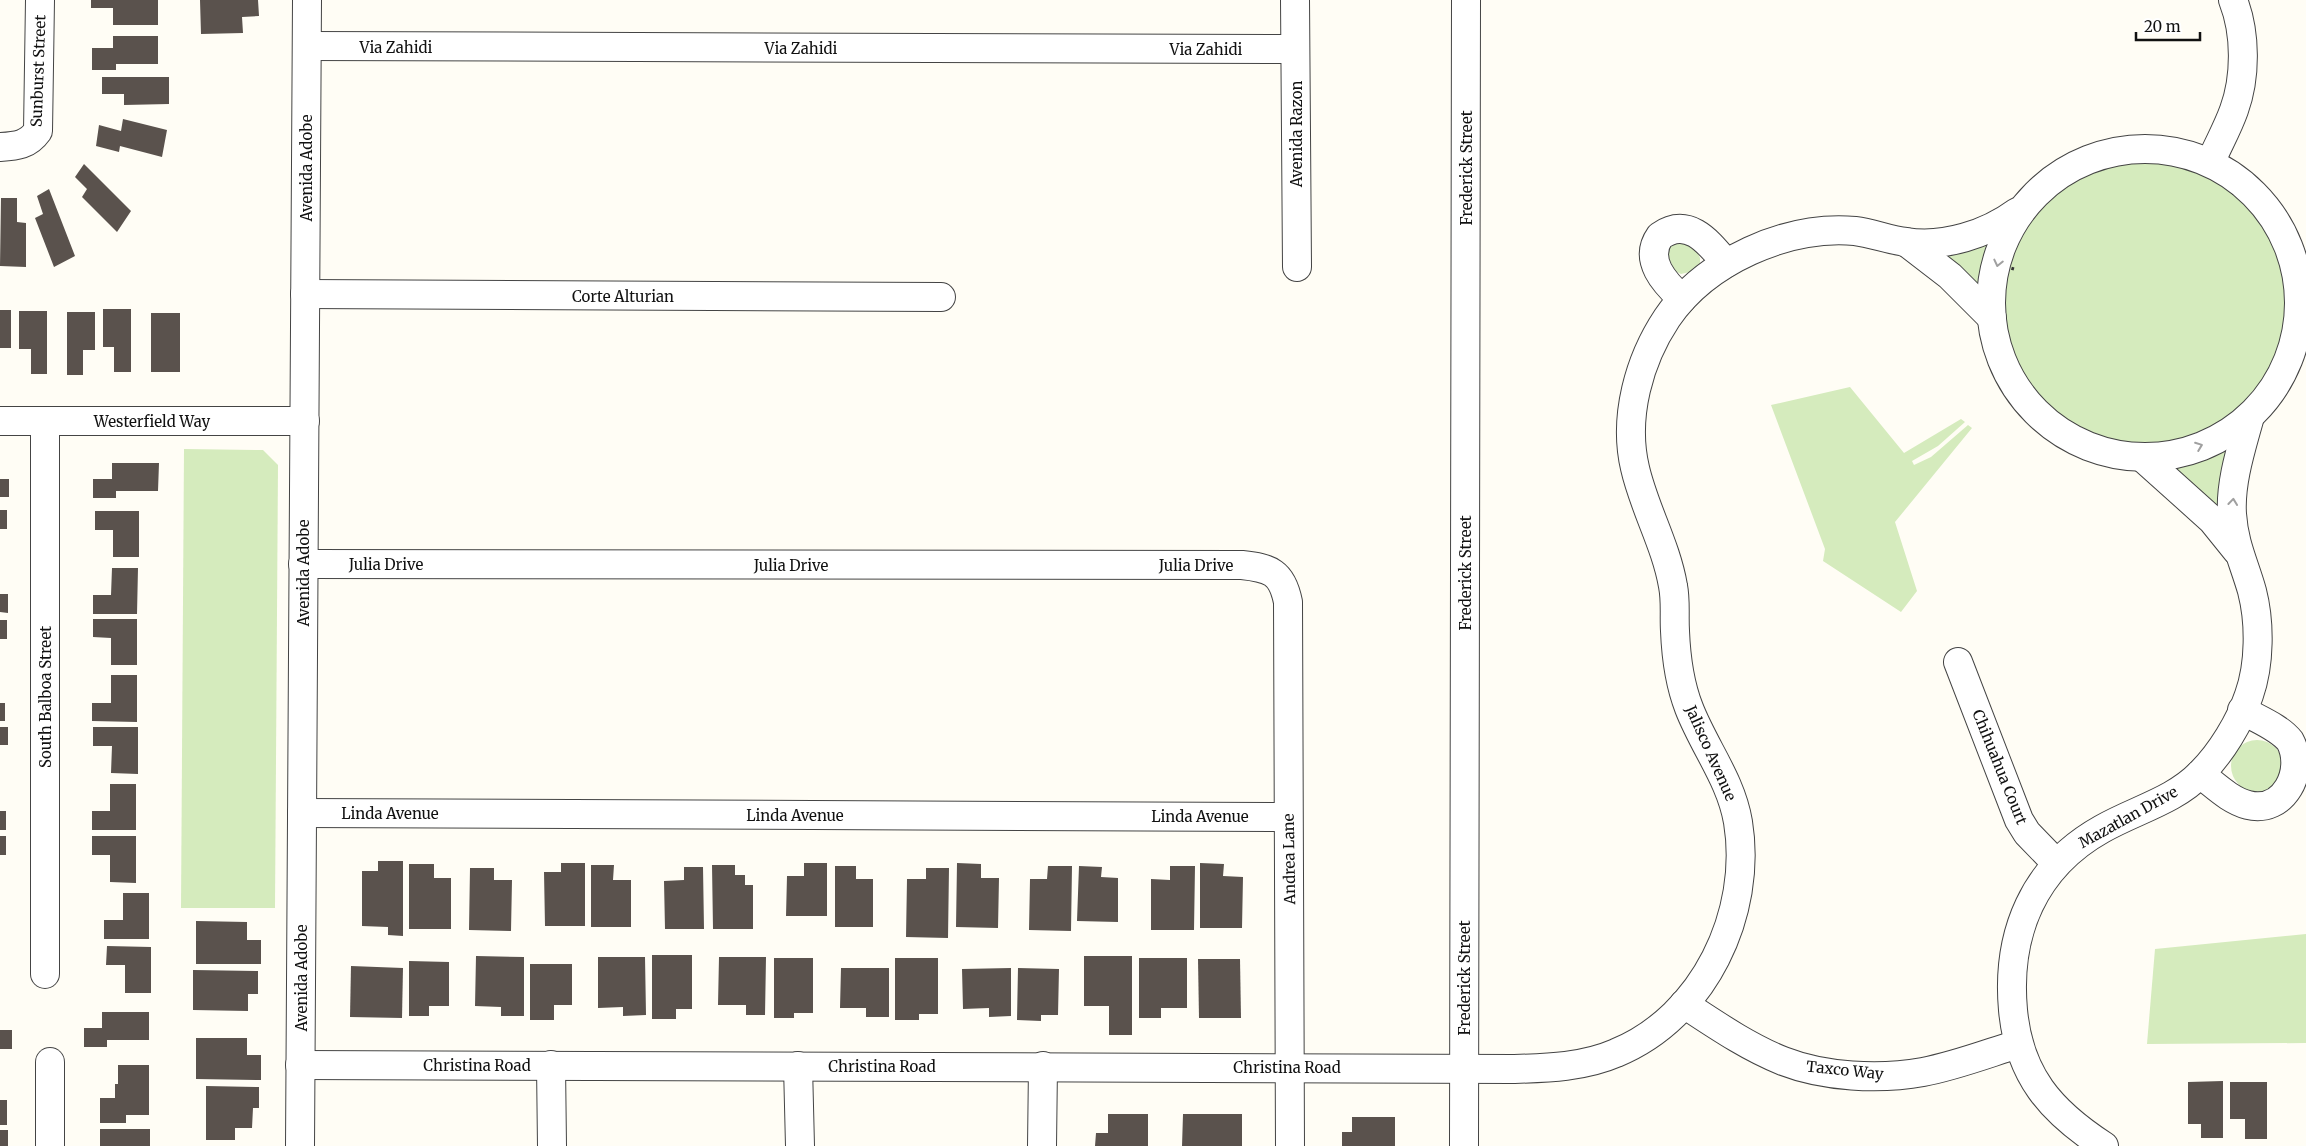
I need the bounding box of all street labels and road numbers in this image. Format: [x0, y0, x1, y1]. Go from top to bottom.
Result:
street label: Sunburst Street [27, 14, 49, 128]
street label: Via Zahidi [359, 38, 433, 57]
street label: Via Zahidi [764, 39, 838, 58]
street label: Via Zahidi [1169, 40, 1243, 59]
street label: Avenida Razon [1287, 81, 1306, 188]
street label: Frederick Street [1457, 110, 1476, 226]
street label: Avenida Adobe [297, 114, 316, 222]
street label: Corte Alturian [572, 287, 674, 306]
street label: Westerfield Way [93, 412, 210, 431]
street label: Frederick Street [1456, 515, 1475, 631]
street label: Avenida Adobe [294, 519, 313, 627]
street label: Julia Drive [348, 555, 423, 574]
street label: Julia Drive [753, 556, 828, 575]
street label: Julia Drive [1158, 556, 1233, 575]
street label: South Balboa Street [36, 626, 55, 768]
street label: Jalisco Avenue [1681, 701, 1741, 804]
street label: Chihuahua Court [1968, 707, 2032, 827]
street label: Mazatlan Drive [2075, 782, 2181, 852]
street label: Linda Avenue [341, 804, 439, 823]
street label: Linda Avenue [746, 806, 844, 825]
street label: Linda Avenue [1151, 807, 1249, 826]
street label: Andrea Lane [1279, 813, 1299, 906]
street label: Frederick Street [1455, 920, 1474, 1036]
street label: Avenida Adobe [292, 924, 311, 1032]
street label: Christina Road [423, 1056, 531, 1075]
street label: Taxco Way [1805, 1056, 1885, 1084]
street label: Christina Road [828, 1057, 936, 1076]
street label: Christina Road [1233, 1058, 1341, 1077]

